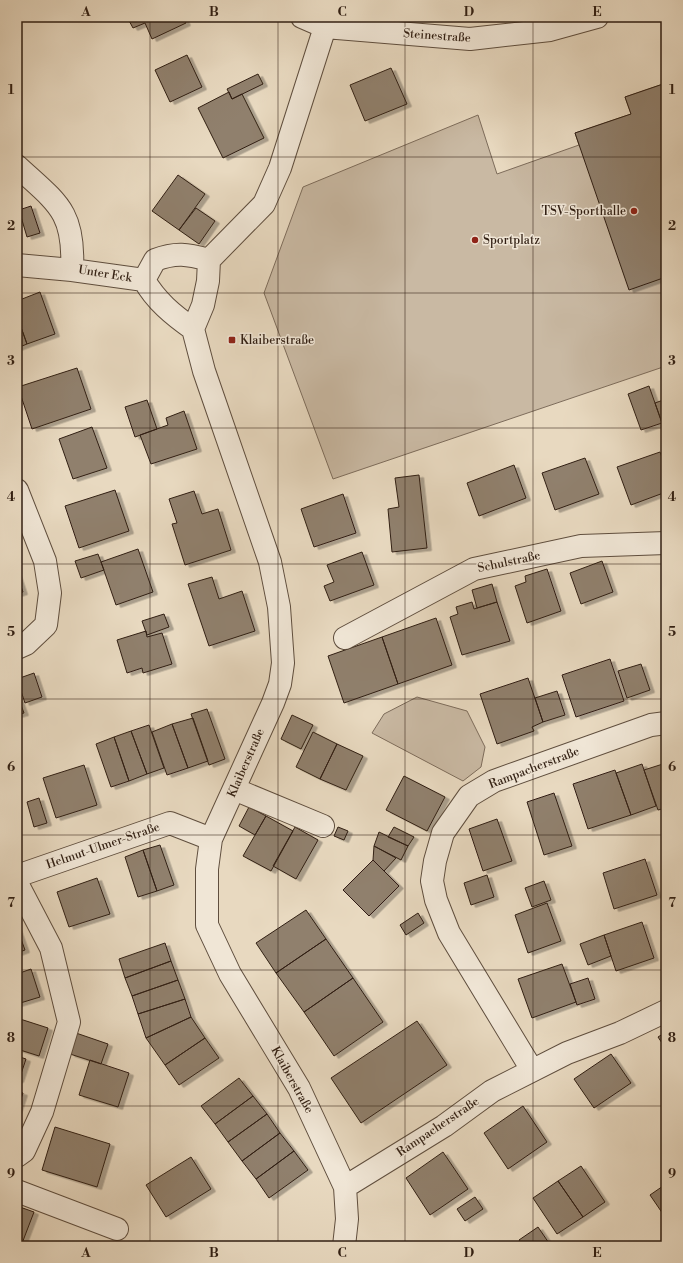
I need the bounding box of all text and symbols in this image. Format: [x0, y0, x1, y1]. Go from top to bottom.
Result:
text: A [80, 4, 91, 20]
text: B [209, 4, 219, 20]
text: C [337, 4, 347, 20]
text: D [464, 4, 474, 20]
text: E [592, 4, 602, 20]
street label: Steinestraße [403, 26, 471, 46]
text: 1 [8, 82, 15, 98]
text: 1 [669, 82, 676, 98]
place label: TSV-Sporthalle [542, 204, 626, 219]
marker: TSV-Sporthalle [629, 206, 639, 216]
text: 2 [7, 218, 15, 234]
text: 2 [668, 218, 676, 234]
place label: Sportplatz [483, 233, 540, 248]
marker: Sportplatz [470, 235, 480, 245]
street label: Unter Eck [77, 262, 134, 286]
place label: Klaiberstraße [240, 333, 314, 348]
marker: Klaiberstraße [227, 335, 237, 345]
text: 3 [7, 353, 15, 369]
text: 3 [668, 353, 676, 369]
text: 4 [7, 489, 16, 505]
text: 4 [668, 489, 677, 505]
street label: Schulstraße [476, 548, 542, 576]
text: 5 [7, 624, 15, 640]
text: 5 [668, 624, 676, 640]
street label: Klaiberstraße [224, 726, 268, 800]
street label: Rampacherstraße [486, 744, 582, 792]
text: 6 [7, 759, 15, 775]
text: 6 [668, 759, 676, 775]
street label: Helmut-Ulmer-Straße [44, 820, 162, 872]
text: 7 [7, 895, 15, 911]
text: 7 [668, 895, 676, 911]
text: 8 [7, 1030, 15, 1046]
text: 8 [668, 1030, 676, 1046]
street label: Klaiberstraße [267, 1044, 317, 1116]
street label: Rampacherstraße [394, 1094, 482, 1160]
text: 9 [7, 1166, 15, 1182]
text: 9 [668, 1166, 676, 1182]
text: A [80, 1245, 91, 1261]
text: B [209, 1245, 219, 1261]
text: C [337, 1245, 347, 1261]
text: D [464, 1245, 474, 1261]
text: E [592, 1245, 602, 1261]

